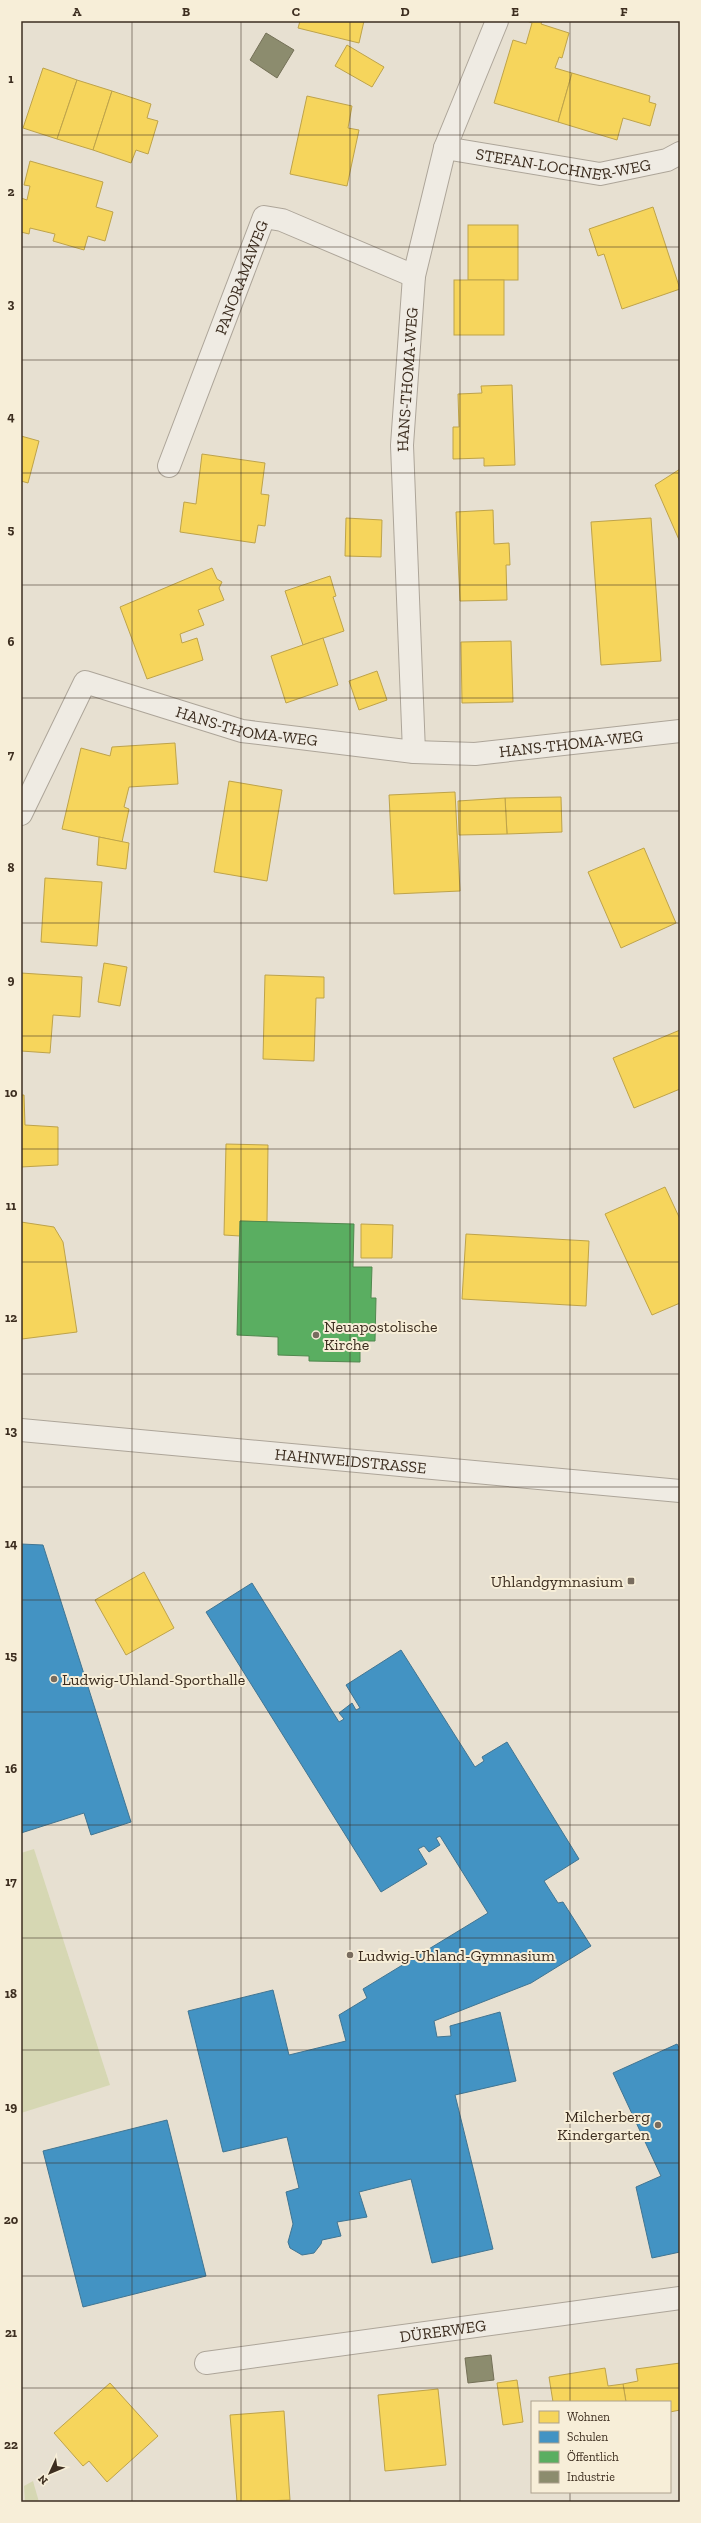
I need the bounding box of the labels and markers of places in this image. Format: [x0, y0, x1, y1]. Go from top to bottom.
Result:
place label: Neuapostolische Kirche [324, 1317, 437, 1354]
marker: Neuapostolische Kirche [311, 1330, 321, 1340]
place label: Uhlandgymnasium [491, 1572, 623, 1591]
marker: Uhlandgymnasium [626, 1576, 636, 1586]
place label: Ludwig-Uhland-Sporthalle [62, 1670, 245, 1689]
marker: Ludwig-Uhland-Sporthalle [49, 1674, 59, 1684]
place label: Ludwig-Uhland-Gymnasium [358, 1946, 555, 1965]
marker: Ludwig-Uhland-Gymnasium [345, 1950, 355, 1960]
place label: Milcherberg Kindergarten [557, 2107, 651, 2144]
marker: Milcherberg Kindergarten [653, 2120, 663, 2130]

